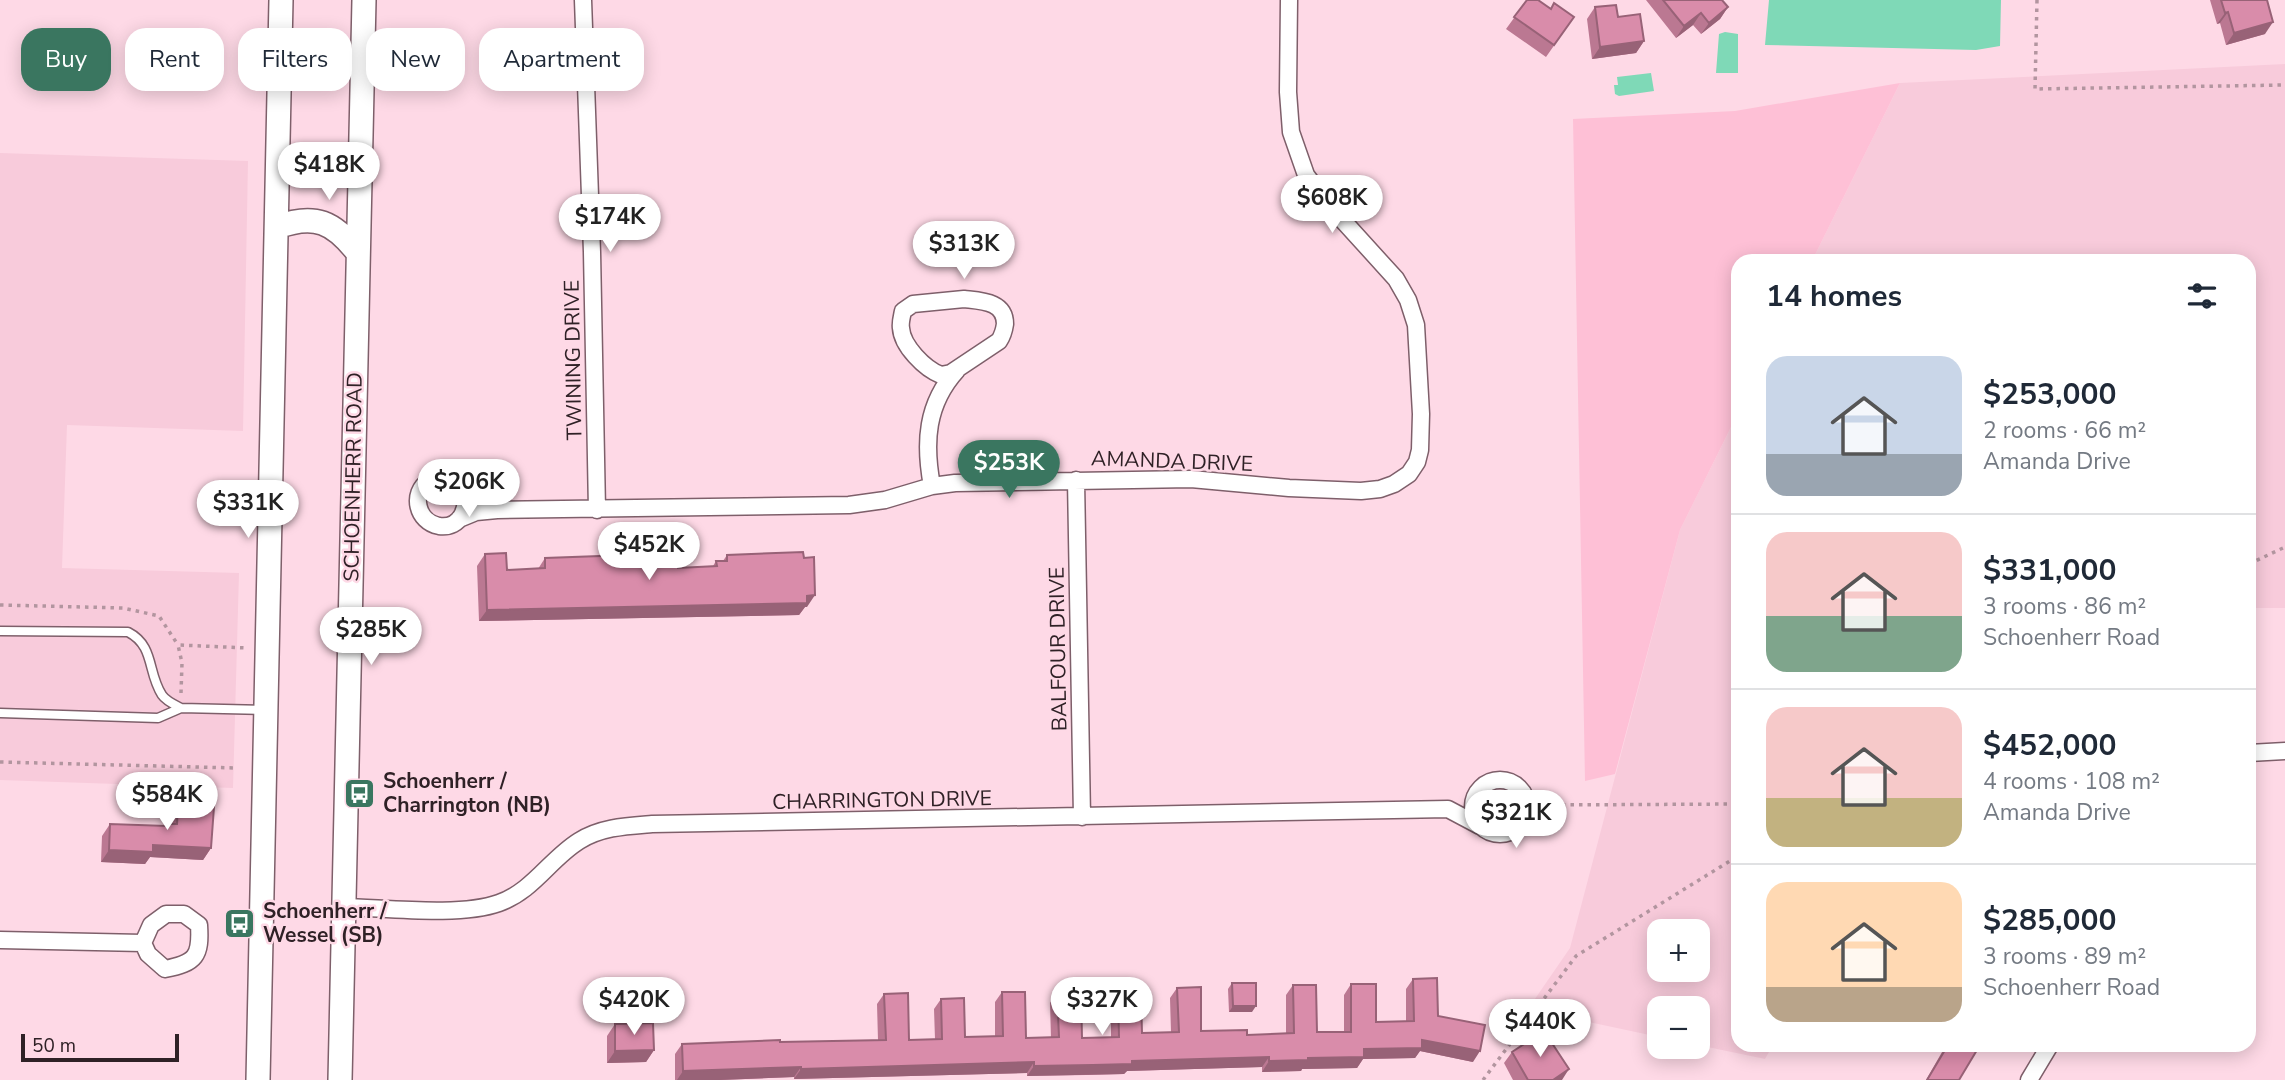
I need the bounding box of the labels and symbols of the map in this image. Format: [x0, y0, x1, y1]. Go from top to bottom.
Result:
pin: $418K [280, 142, 378, 202]
pin: $608K [1283, 176, 1381, 235]
pin: $174K [561, 194, 659, 254]
pin: $313K [915, 222, 1013, 281]
street label: TWINING DRIVE [558, 280, 588, 440]
street label: SCHOENHERR ROAD [337, 372, 369, 582]
pin: $253K [960, 440, 1058, 500]
street label: AMANDA DRIVE [1091, 444, 1253, 478]
pin: $206K [420, 460, 518, 519]
pin: $331K [199, 480, 297, 540]
pin: $452K [600, 522, 698, 582]
street label: BALFOUR DRIVE [1043, 567, 1073, 731]
pin: $285K [322, 608, 420, 667]
place label: Schoenherr / Charrington (NB) [383, 767, 551, 819]
pin: $584K [118, 772, 216, 832]
bus stop icon: Schoenherr / Charrington (NB) [343, 776, 377, 810]
street label: CHARRINGTON DRIVE [772, 784, 992, 816]
pin: $321K [1467, 790, 1565, 850]
place label: Schoenherr / Wessel (SB) [263, 897, 387, 949]
bus stop icon: Schoenherr / Wessel (SB) [223, 906, 257, 940]
pin: $420K [585, 978, 683, 1037]
pin: $327K [1053, 978, 1151, 1037]
pin: $440K [1491, 1000, 1589, 1059]
scale bar [21, 1031, 178, 1063]

